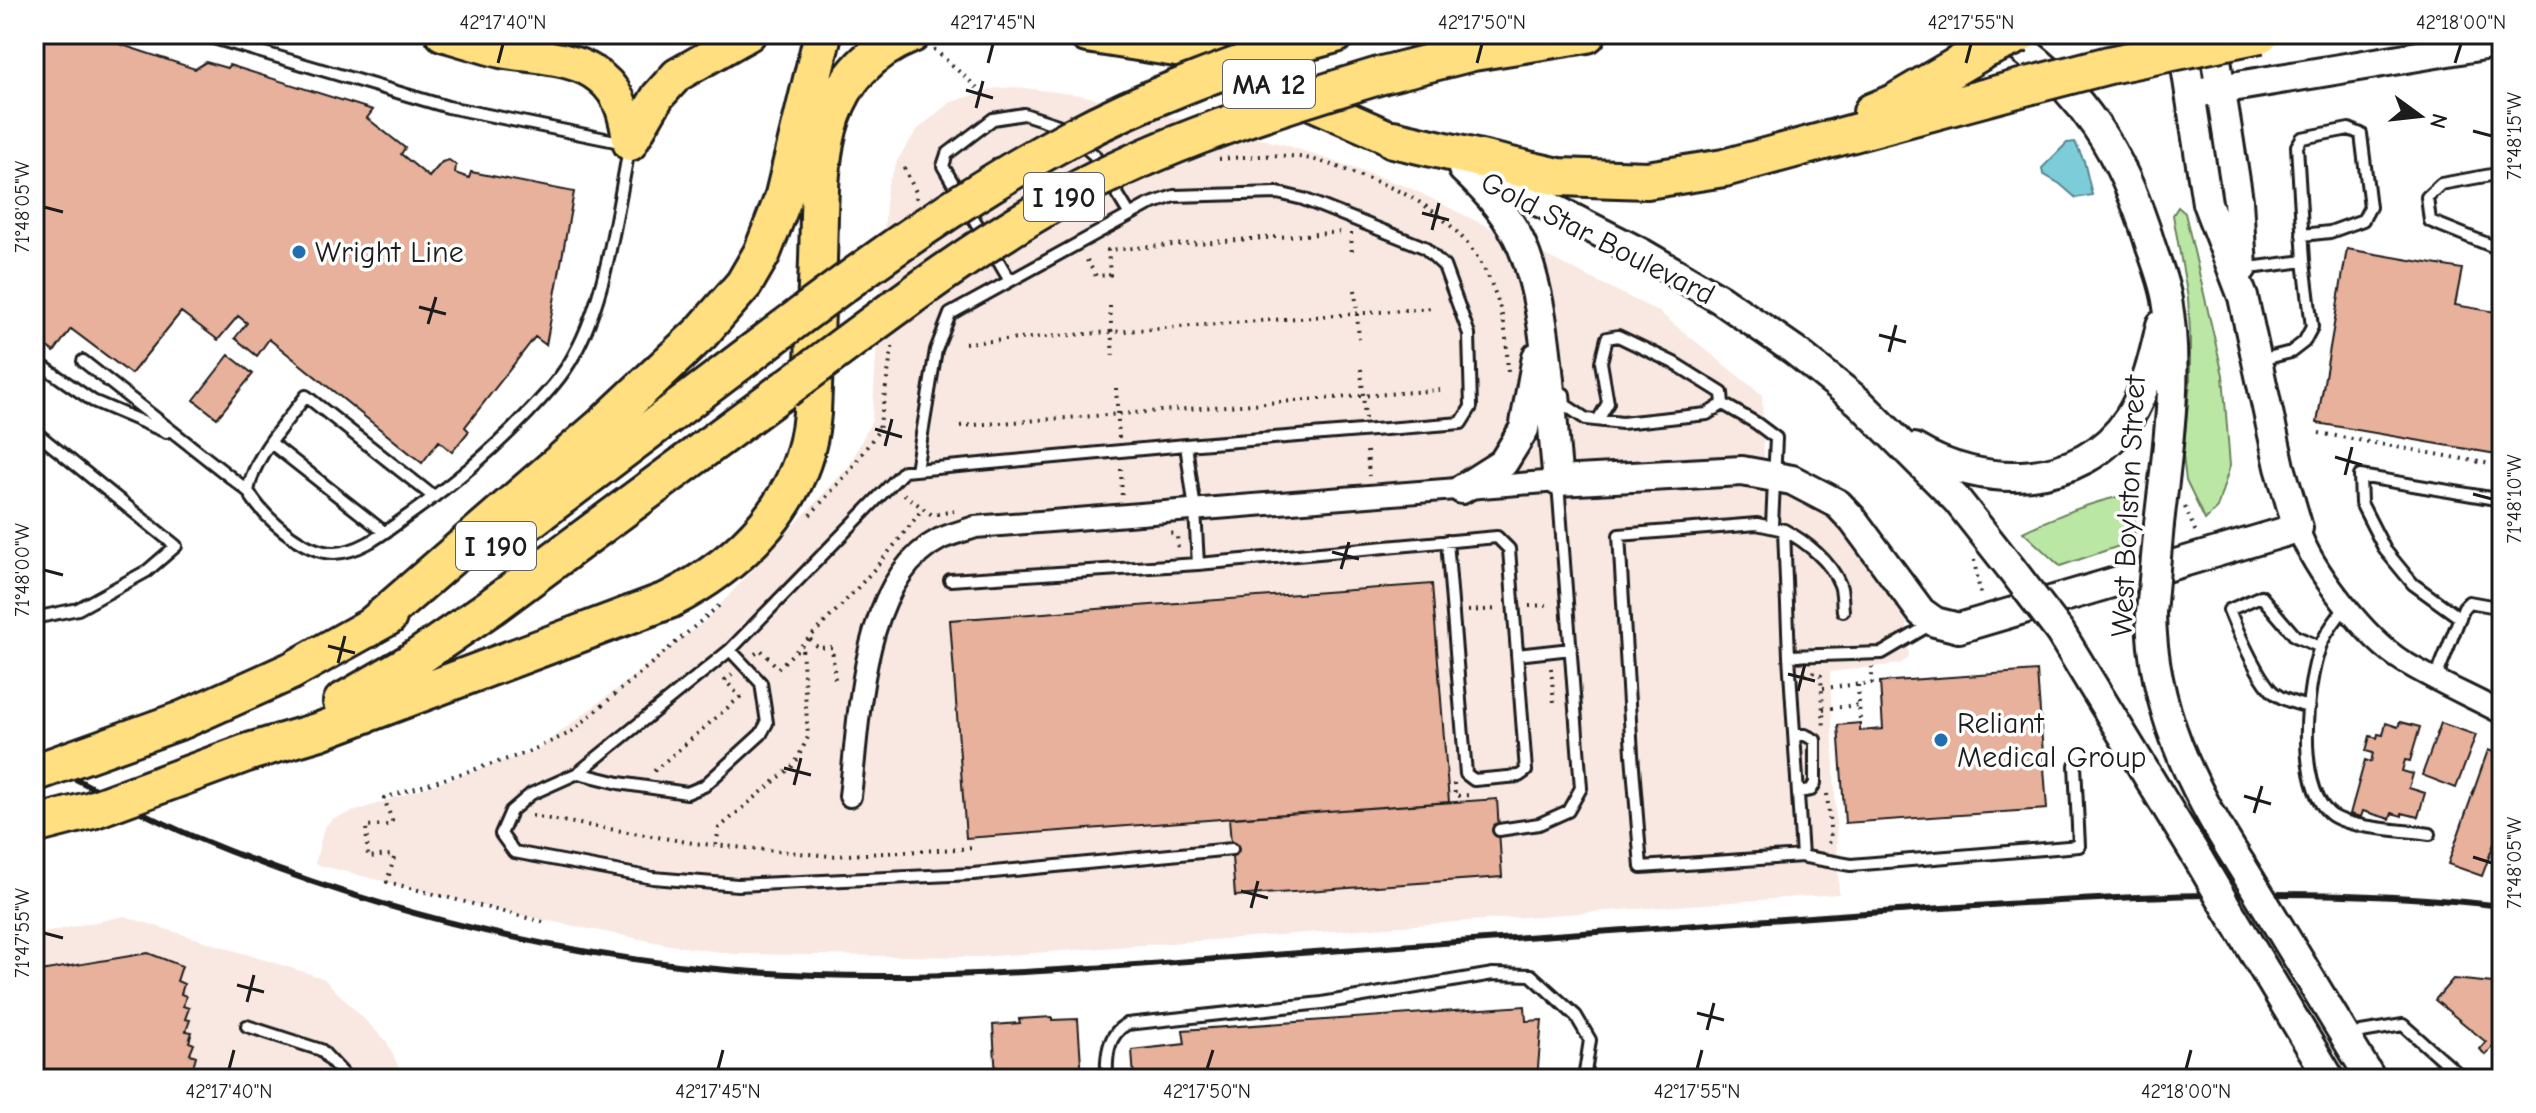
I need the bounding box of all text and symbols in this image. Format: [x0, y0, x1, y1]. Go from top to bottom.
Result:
text: 42°17'40"N [460, 11, 546, 34]
text: 42°17'45"N [950, 11, 1036, 34]
text: 42°17'50"N [1438, 11, 1526, 34]
text: 42°17'55"N [1928, 11, 2014, 34]
text: 42°18'00"N [2416, 11, 2506, 34]
road number: MA 12 [1223, 60, 1315, 108]
north arrow [2380, 76, 2460, 156]
text: 71°48'15"W [2503, 91, 2526, 180]
text: N [2424, 111, 2453, 131]
text: 71°48'05"W [11, 160, 34, 253]
street label: Gold Star Boulevard [1475, 164, 1720, 312]
road number: I 190 [1024, 173, 1104, 221]
place label: Wright Line [315, 235, 464, 270]
marker: Wright Line [290, 243, 308, 261]
street label: West Boylston Street [2104, 373, 2153, 638]
text: 71°48'10"W [2503, 454, 2526, 544]
road number: I 190 [456, 522, 536, 570]
text: 71°48'00"W [11, 523, 34, 617]
place label: Reliant Medical Group [1957, 706, 2146, 775]
marker: Reliant Medical Group [1932, 731, 1950, 749]
text: 71°48'05"W [2503, 816, 2526, 909]
text: 71°47'55"W [11, 887, 34, 978]
text: 42°17'40"N [186, 1080, 272, 1103]
text: 42°17'45"N [675, 1080, 761, 1103]
text: 42°17'50"N [1163, 1080, 1251, 1103]
text: 42°17'55"N [1654, 1080, 1740, 1103]
text: 42°18'00"N [2141, 1080, 2231, 1103]

